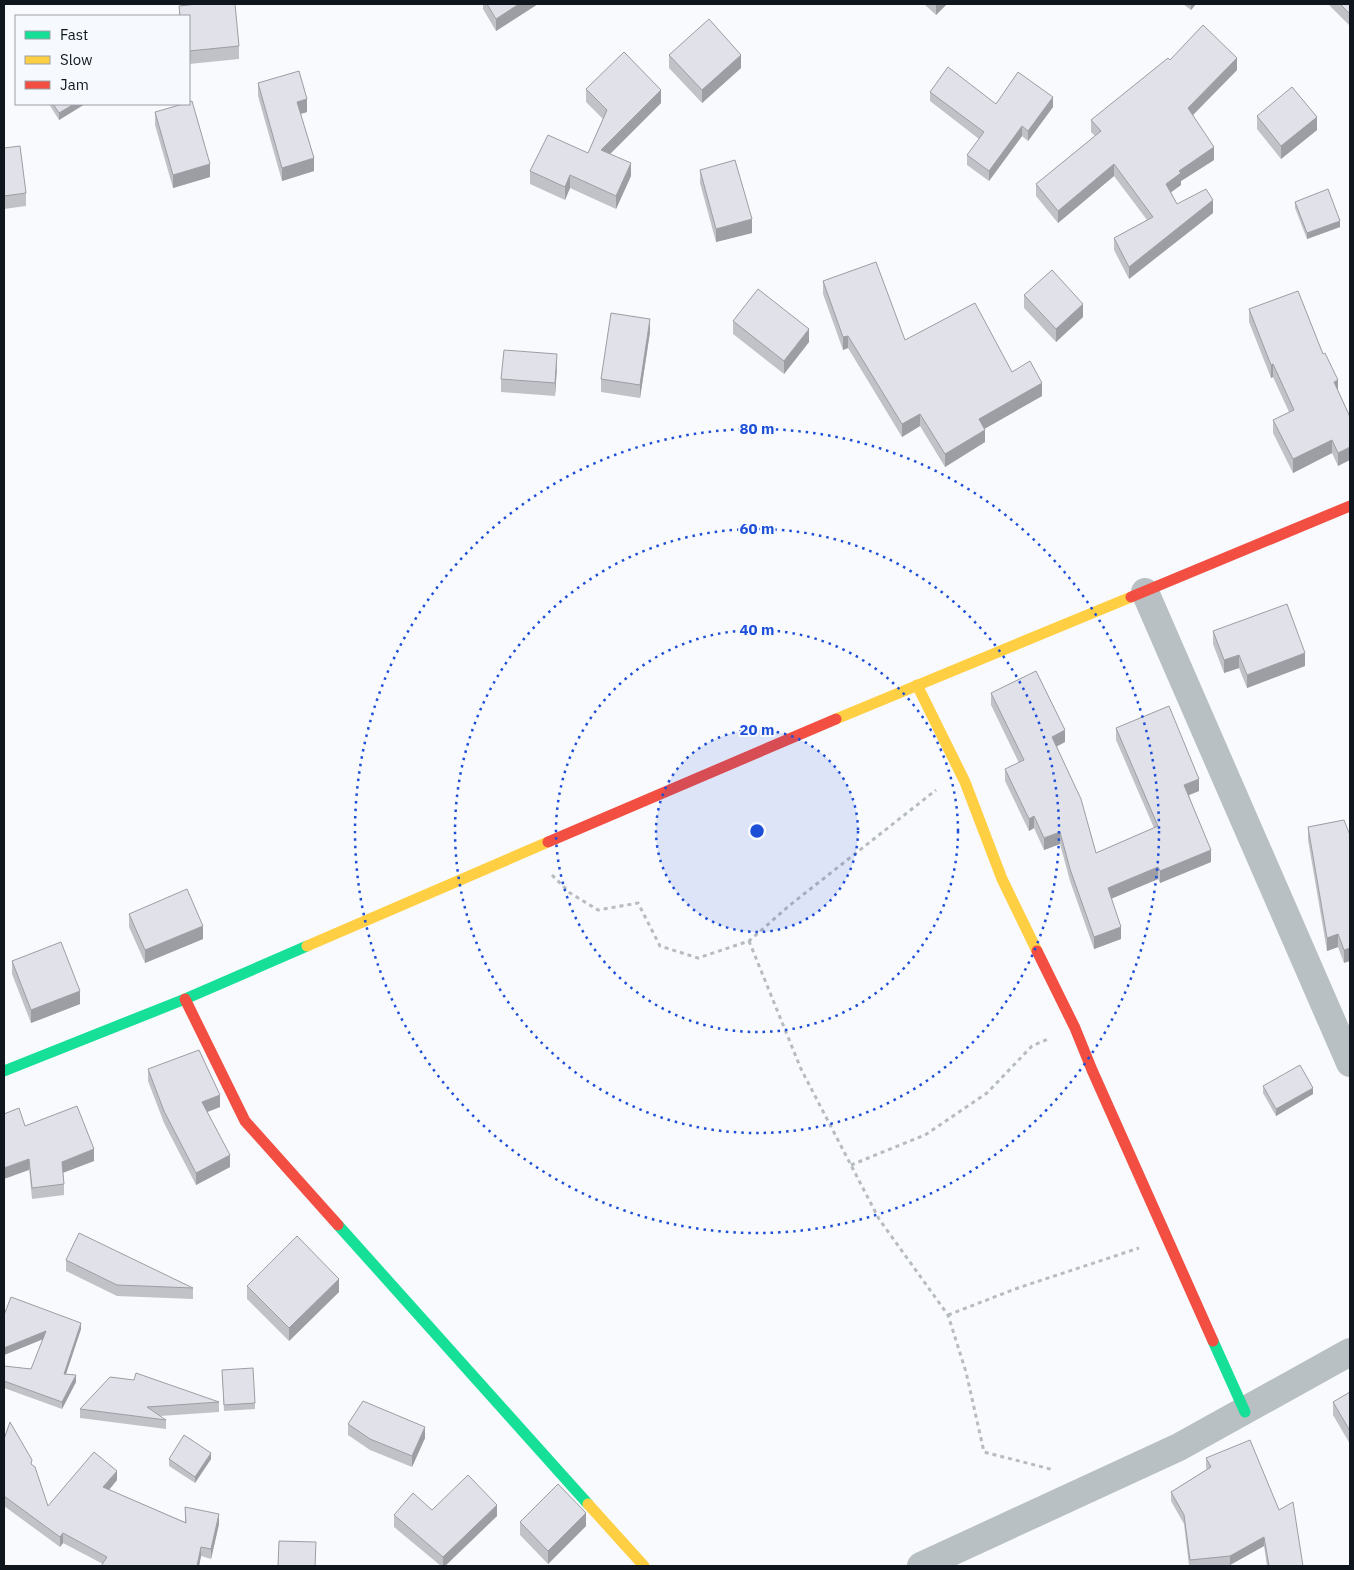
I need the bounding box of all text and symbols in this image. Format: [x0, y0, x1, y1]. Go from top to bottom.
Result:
legend [15, 15, 190, 105]
text: Fast [60, 25, 88, 44]
text: Slow [60, 50, 93, 69]
text: Jam [60, 75, 89, 94]
text: 80 m [740, 419, 774, 438]
text: 60 m [740, 519, 774, 538]
text: 40 m [740, 620, 774, 639]
text: 20 m [740, 720, 774, 739]
centre of rings [748, 822, 766, 840]

